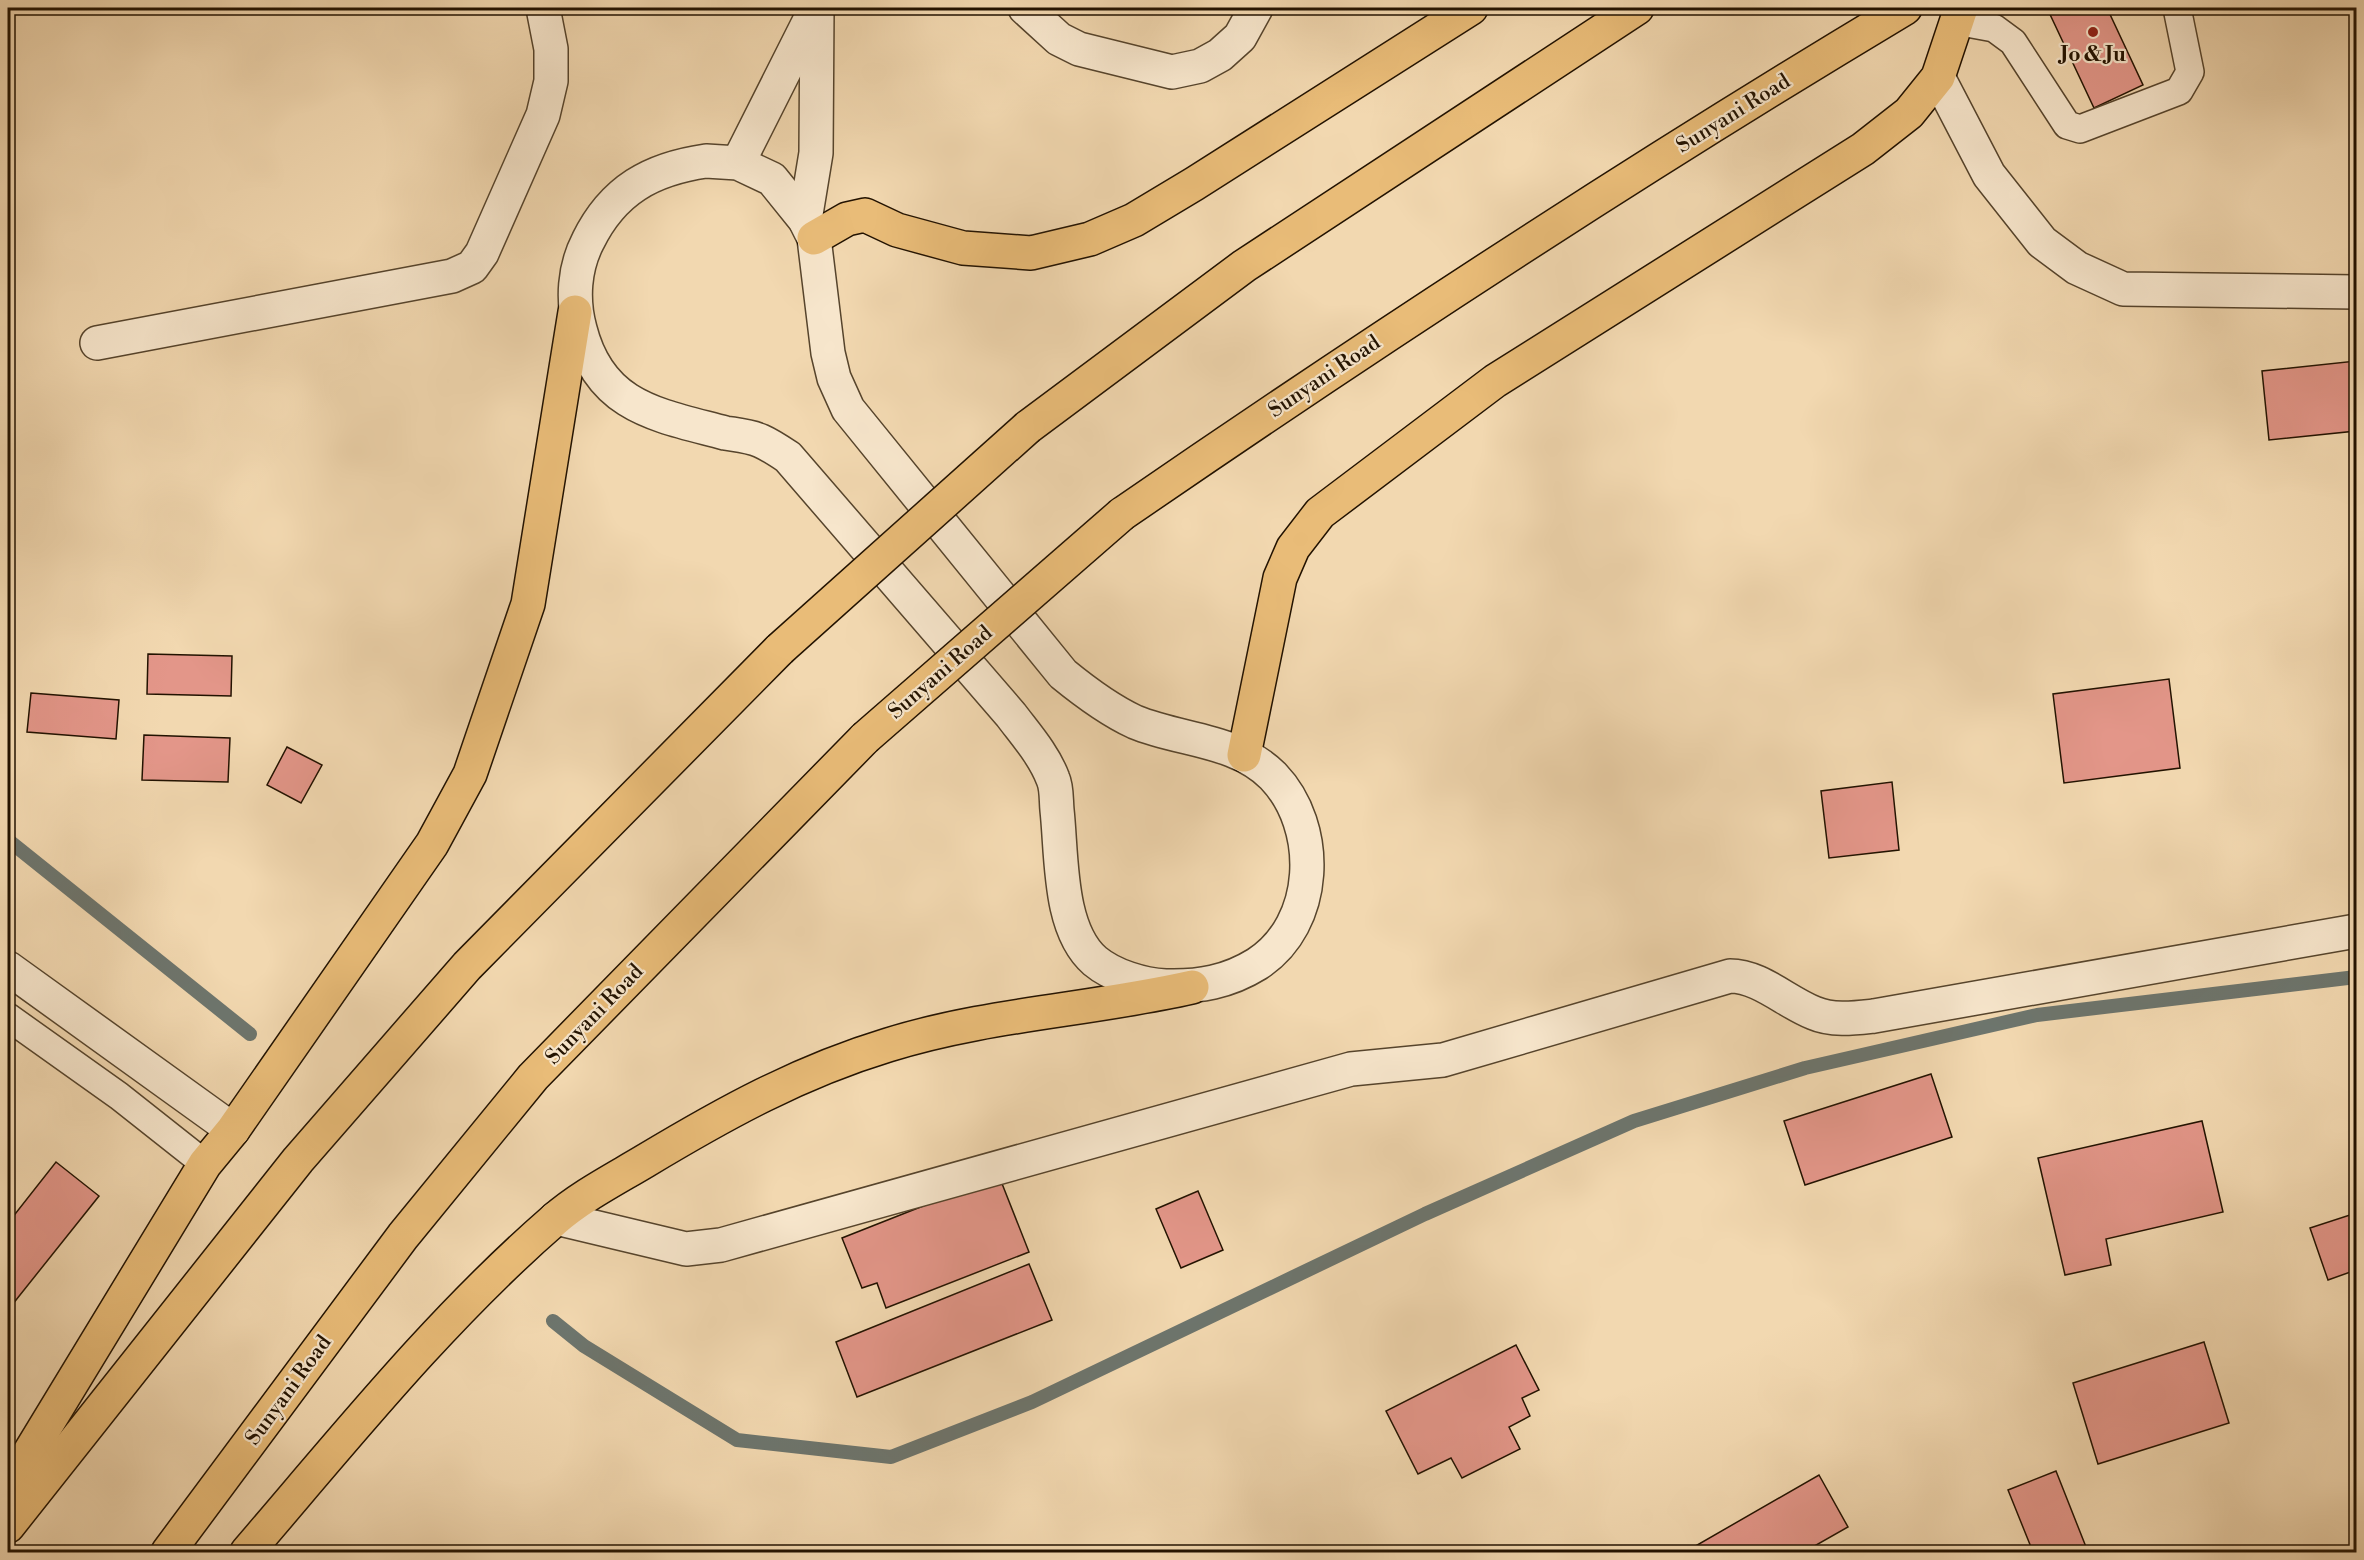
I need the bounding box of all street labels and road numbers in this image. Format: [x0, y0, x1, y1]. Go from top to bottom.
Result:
street label: Sunyani Road [1672, 68, 1795, 159]
street label: Sunyani Road [1264, 330, 1386, 424]
street label: Sunyani Road [883, 620, 998, 725]
street label: Sunyani Road [540, 959, 649, 1070]
street label: Sunyani Road [240, 1330, 337, 1451]

